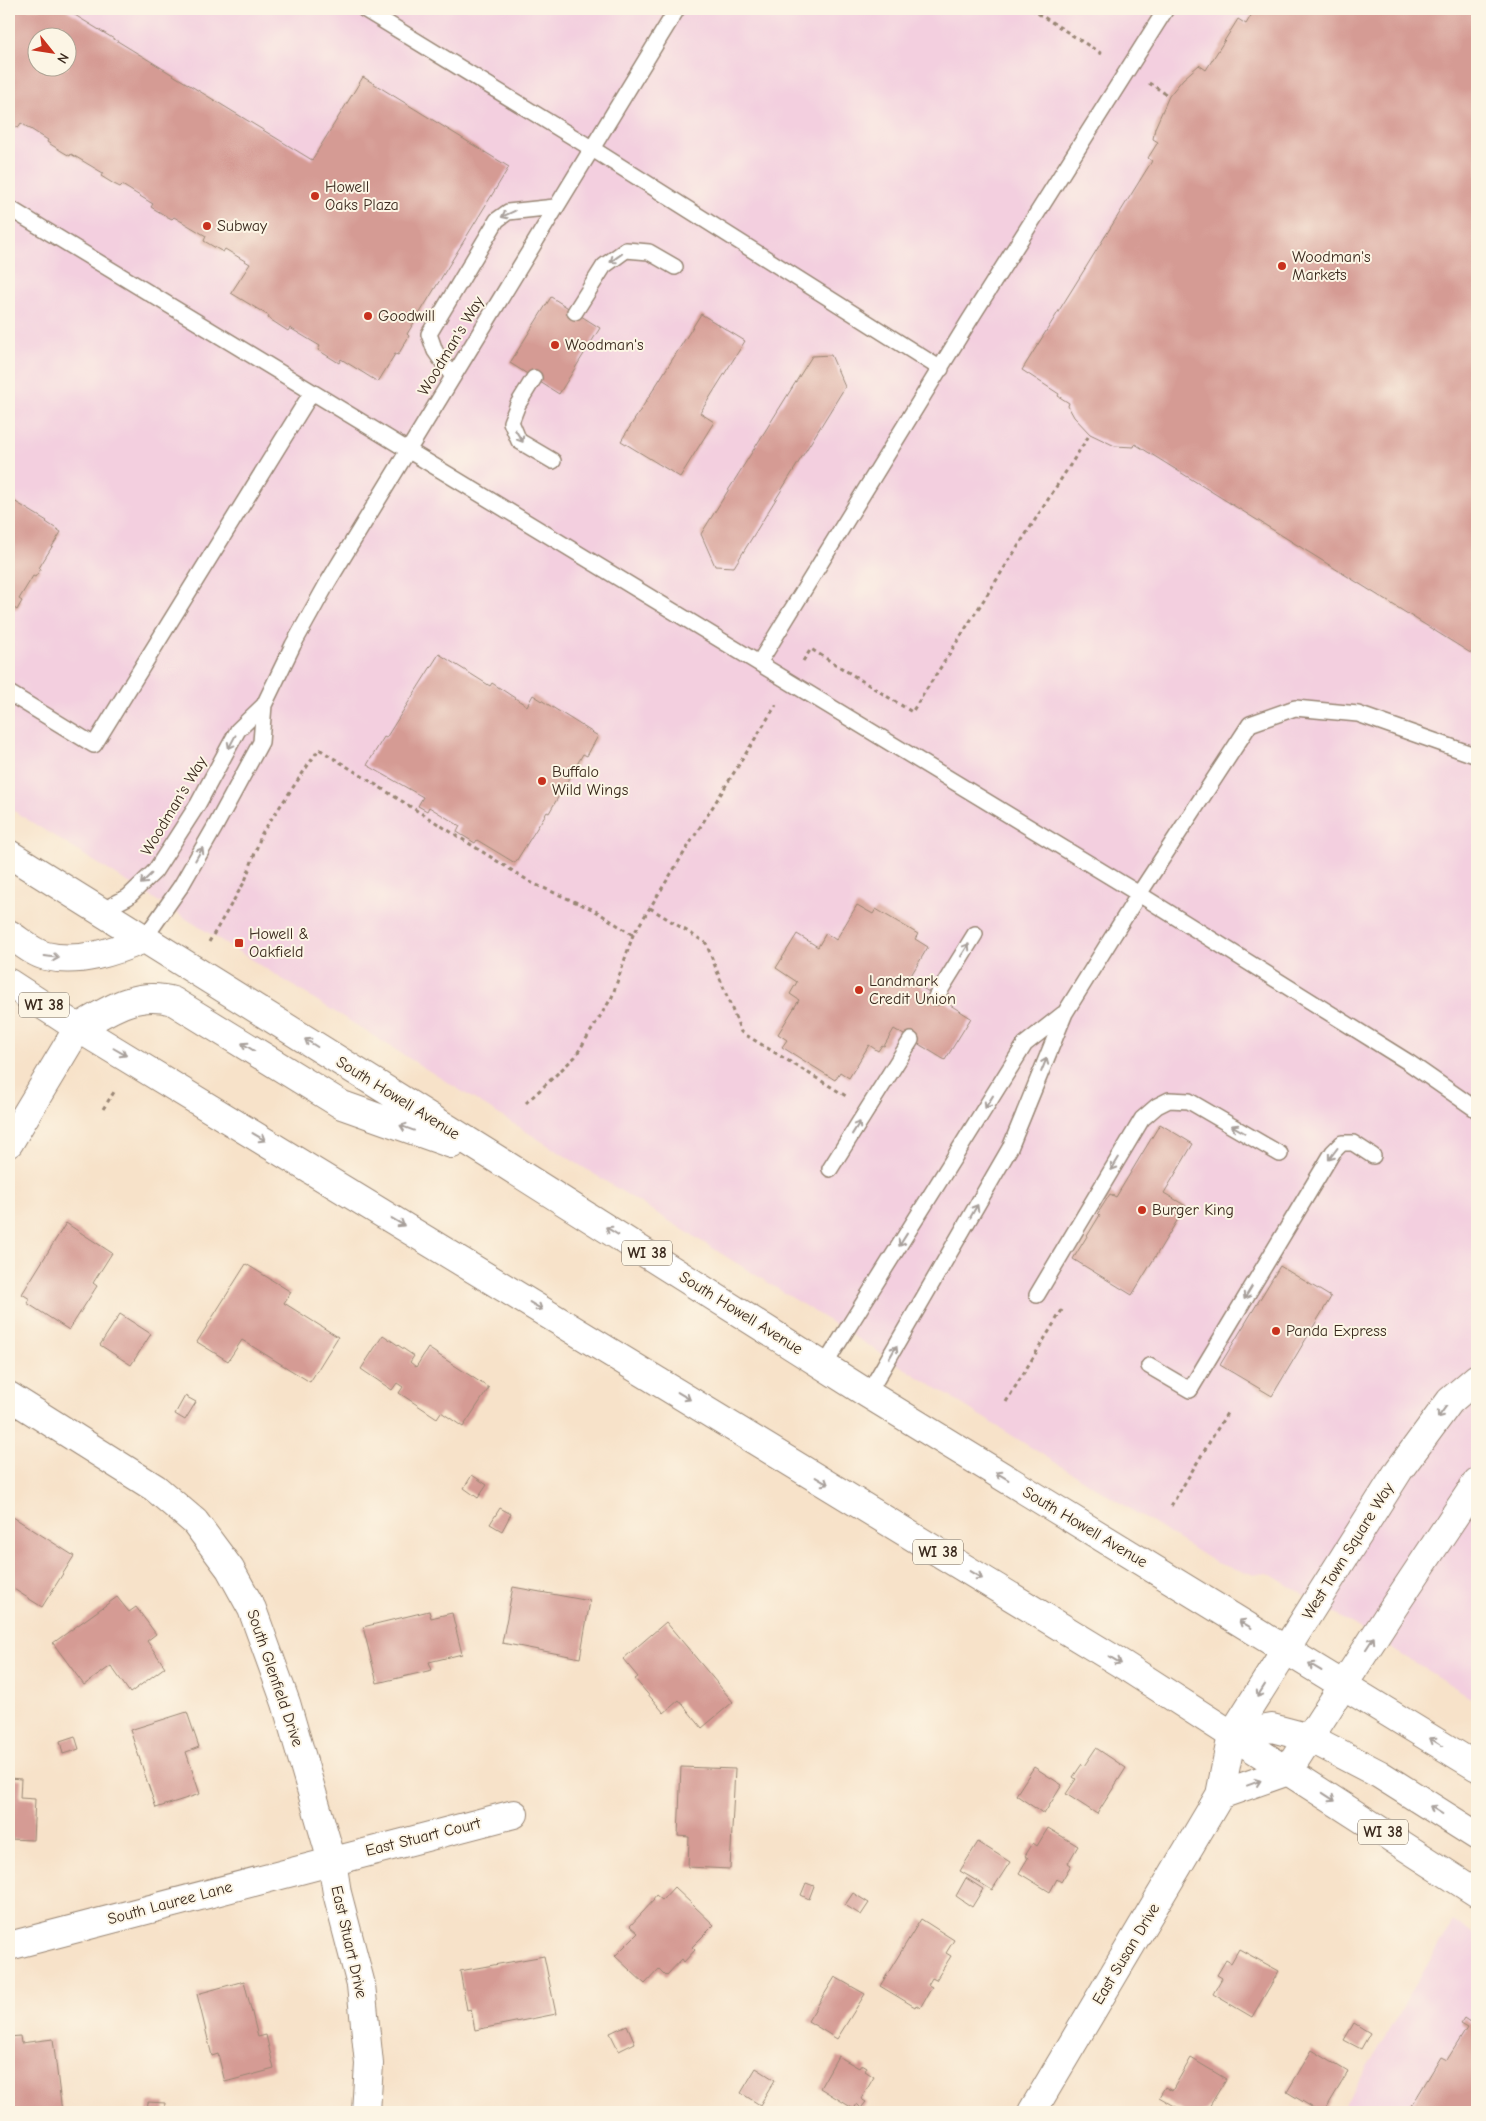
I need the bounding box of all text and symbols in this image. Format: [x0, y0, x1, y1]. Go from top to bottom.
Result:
north arrow [28, 28, 78, 78]
text: N [53, 50, 72, 66]
place label: Howell Oaks Plaza [325, 178, 399, 214]
marker: Howell Oaks Plaza [309, 190, 321, 202]
one-way arrow [500, 209, 515, 219]
place label: Subway [217, 217, 268, 235]
marker: Subway [201, 220, 213, 232]
place label: Woodman's Markets [1292, 248, 1371, 284]
one-way arrow [609, 253, 623, 263]
marker: Woodman's Markets [1276, 260, 1288, 272]
street label: Woodman's Way [414, 293, 488, 399]
place label: Goodwill [378, 307, 435, 325]
marker: Goodwill [362, 310, 374, 322]
place label: Woodman's [565, 336, 644, 354]
marker: Woodman's [549, 339, 561, 351]
one-way arrow [513, 429, 524, 443]
one-way arrow [227, 734, 236, 749]
street label: Woodman's Way [137, 753, 211, 859]
place label: Buffalo Wild Wings [552, 763, 629, 799]
marker: Buffalo Wild Wings [536, 775, 548, 787]
one-way arrow [194, 847, 204, 862]
one-way arrow [140, 873, 153, 885]
place label: Howell & Oakfield [249, 925, 309, 961]
marker: Howell & Oakfield [233, 937, 245, 949]
one-way arrow [960, 944, 970, 958]
one-way arrow [43, 952, 59, 962]
place label: Landmark Credit Union [869, 972, 956, 1008]
marker: Landmark Credit Union [853, 984, 865, 996]
road number: WI 38 [19, 992, 69, 1018]
one-way arrow [304, 1038, 318, 1049]
one-way arrow [242, 1041, 256, 1051]
one-way arrow [113, 1048, 127, 1058]
street label: South Howell Avenue [333, 1053, 463, 1143]
one-way arrow [1039, 1058, 1049, 1073]
one-way arrow [983, 1095, 994, 1109]
one-way arrow [852, 1121, 862, 1135]
one-way arrow [400, 1123, 416, 1133]
one-way arrow [1231, 1124, 1245, 1134]
one-way arrow [252, 1132, 266, 1142]
one-way arrow [1328, 1147, 1338, 1161]
one-way arrow [1110, 1157, 1120, 1171]
place label: Burger King [1152, 1201, 1234, 1219]
one-way arrow [969, 1204, 979, 1219]
marker: Burger King [1136, 1204, 1148, 1216]
one-way arrow [390, 1217, 404, 1227]
one-way arrow [605, 1226, 619, 1237]
one-way arrow [898, 1232, 908, 1246]
road number: WI 38 [622, 1240, 672, 1266]
street label: South Howell Avenue [676, 1268, 806, 1358]
one-way arrow [1243, 1285, 1253, 1299]
one-way arrow [529, 1302, 543, 1312]
place label: Panda Express [1286, 1322, 1387, 1340]
marker: Panda Express [1270, 1325, 1282, 1337]
one-way arrow [888, 1345, 898, 1359]
one-way arrow [676, 1392, 690, 1402]
one-way arrow [1437, 1405, 1447, 1419]
one-way arrow [995, 1470, 1009, 1480]
one-way arrow [815, 1477, 829, 1487]
street label: West Town Square Way [1299, 1479, 1398, 1623]
street label: South Howell Avenue [1019, 1483, 1151, 1571]
road number: WI 38 [913, 1540, 963, 1564]
one-way arrow [968, 1571, 982, 1581]
street label: South Glenfield Drive [243, 1607, 307, 1749]
one-way arrow [1239, 1619, 1253, 1629]
one-way arrow [1365, 1637, 1375, 1651]
one-way arrow [1107, 1655, 1121, 1665]
one-way arrow [1309, 1661, 1323, 1671]
one-way arrow [1255, 1683, 1265, 1697]
one-way arrow [1429, 1736, 1443, 1747]
one-way arrow [1246, 1778, 1261, 1787]
one-way arrow [1322, 1792, 1336, 1802]
one-way arrow [1429, 1805, 1443, 1816]
street label: East Stuart Court [364, 1814, 483, 1860]
road number: WI 38 [1358, 1820, 1408, 1844]
street label: South Lauree Lane [106, 1878, 234, 1928]
street label: East Stuart Drive [327, 1884, 371, 2000]
street label: East Susan Drive [1089, 1900, 1163, 2008]

